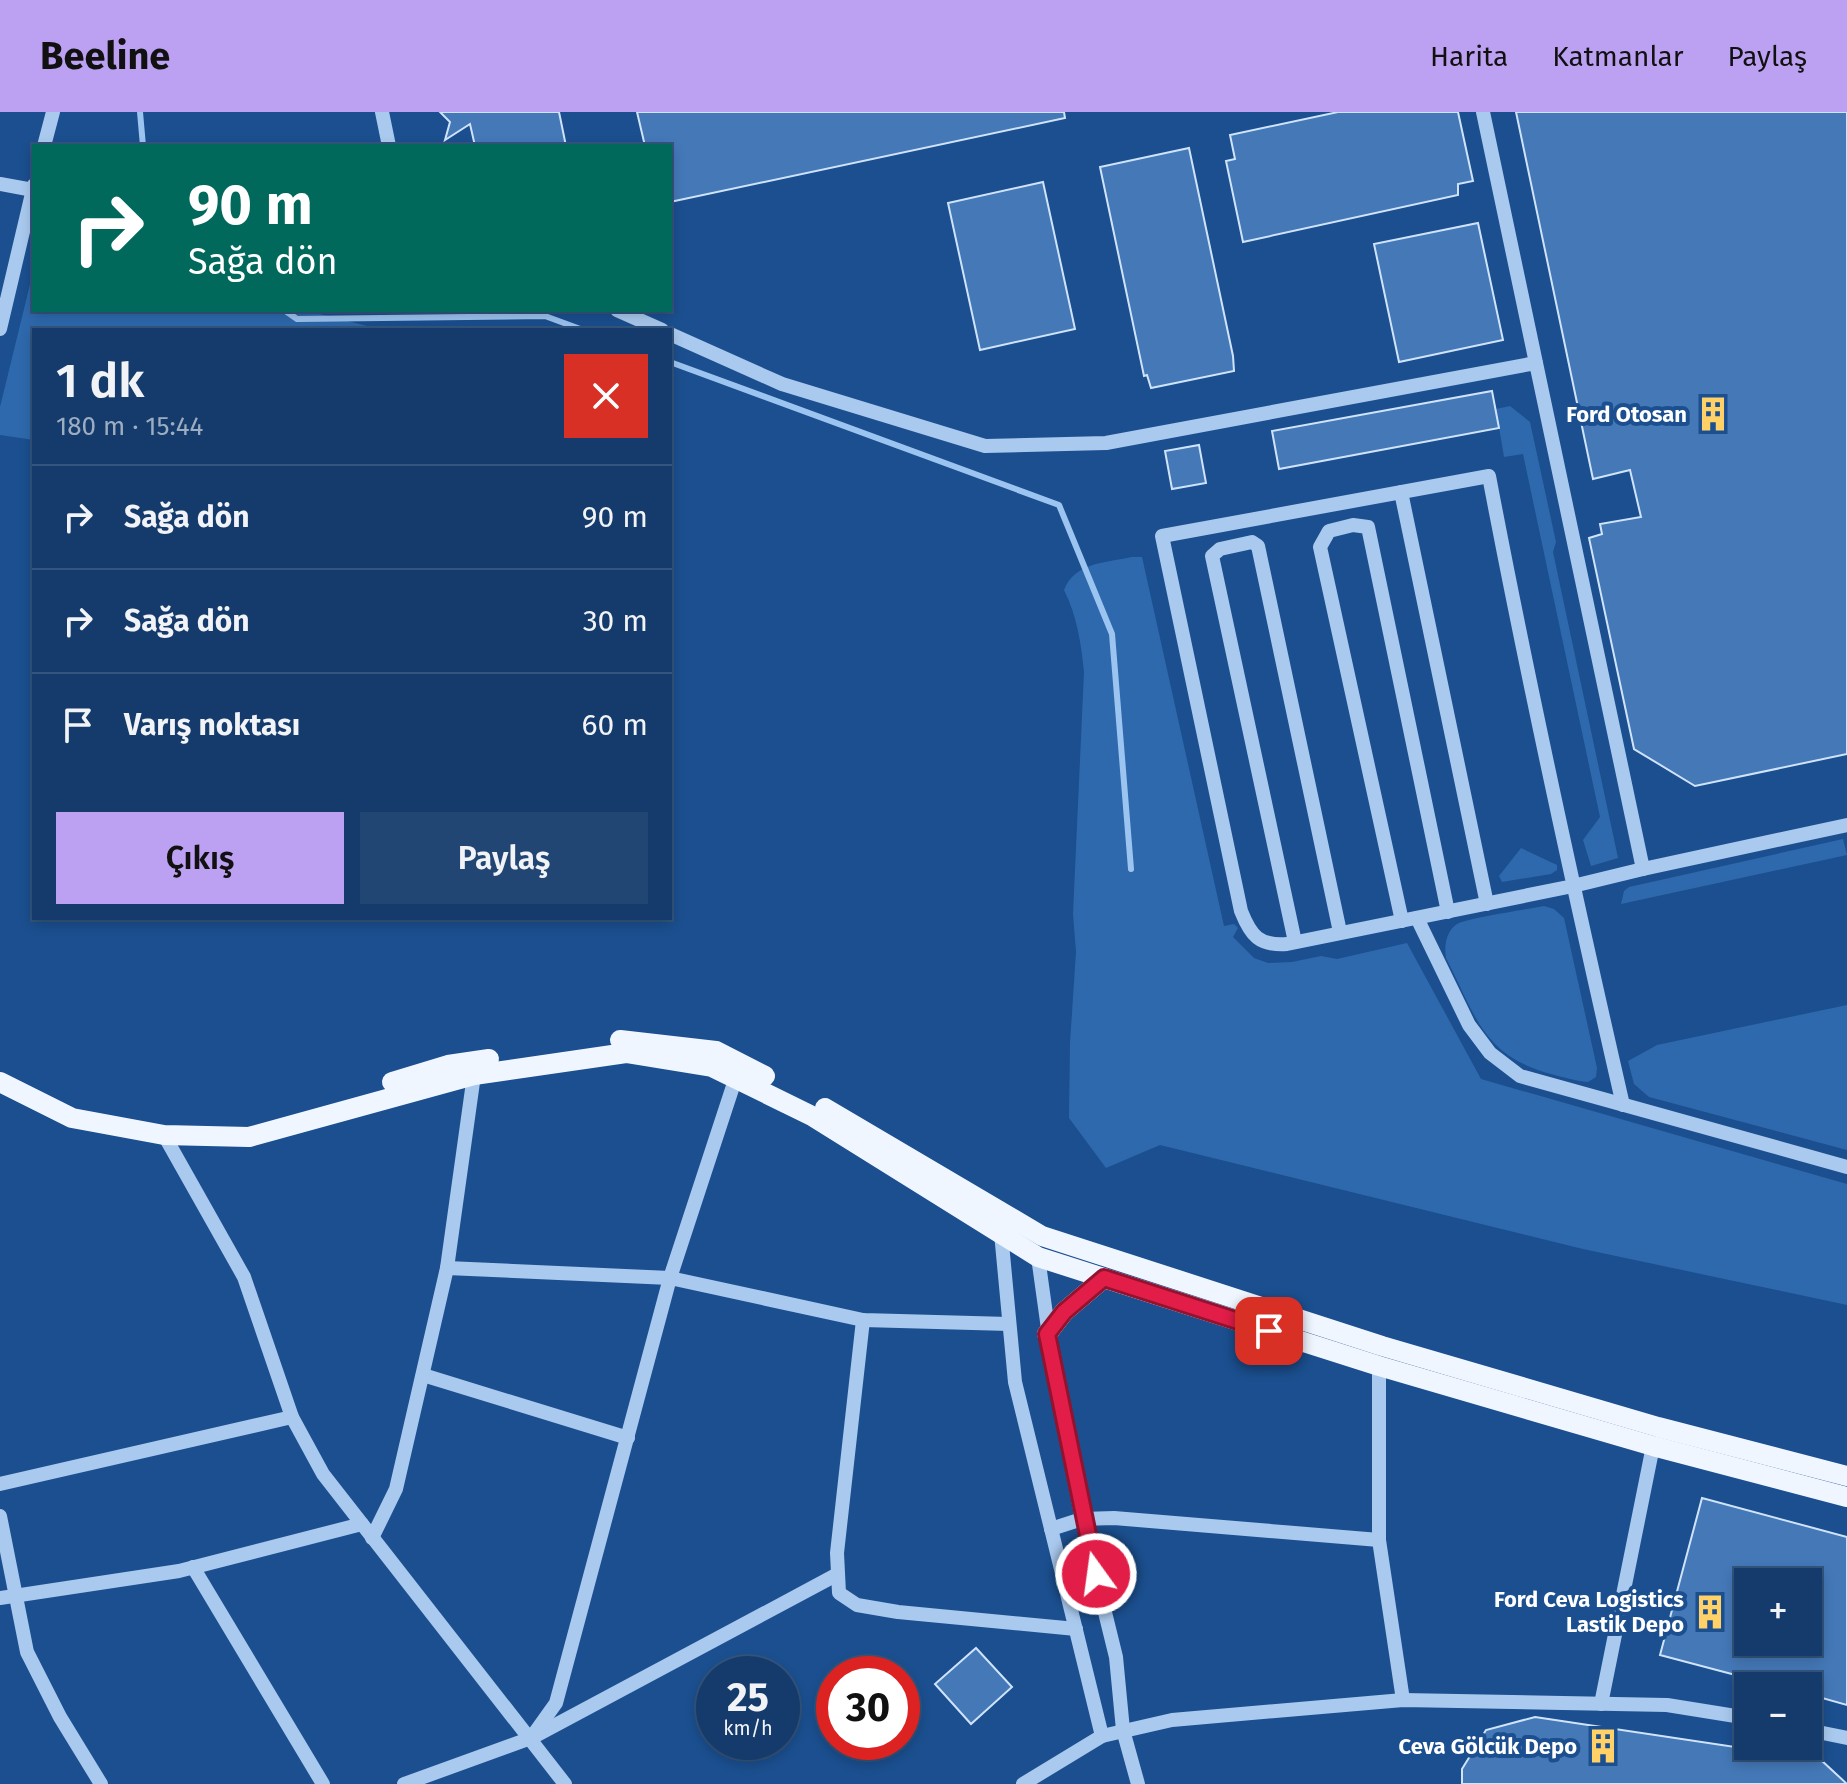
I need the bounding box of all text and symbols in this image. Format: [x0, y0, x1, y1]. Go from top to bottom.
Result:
text: Beeline [40, 33, 170, 79]
text: Harita [1430, 40, 1508, 73]
text: Katmanlar [1552, 40, 1684, 73]
text: Paylaş [1728, 40, 1807, 73]
text: 90 m [188, 172, 313, 239]
icon: right [56, 176, 160, 280]
text: Sağa dön [188, 240, 338, 284]
text: 1 dk [56, 352, 144, 410]
button: close [564, 354, 648, 438]
building icon: Ford Otosan [1694, 395, 1732, 433]
place label: Ford Otosan [1566, 401, 1687, 428]
text: 180 m · 15:44 [56, 411, 203, 442]
icon: right [56, 495, 100, 539]
text: Sağa dön [124, 499, 250, 535]
text: 90 m [582, 499, 648, 535]
icon: right [56, 599, 100, 643]
text: Sağa dön [124, 603, 250, 639]
text: 30 m [583, 603, 648, 639]
icon: arrive [56, 703, 100, 747]
text: Varış noktası [124, 707, 300, 743]
text: 60 m [582, 707, 648, 743]
button: Çıkış [56, 812, 344, 904]
button: Paylaş [360, 812, 648, 904]
pin [1235, 1297, 1303, 1365]
icon: arrive [1247, 1309, 1291, 1353]
position arrow [1054, 1532, 1138, 1616]
map controls [1734, 1568, 1822, 1760]
button: + [1734, 1568, 1822, 1656]
place label: Ford Ceva Logistics Lastik Depo [1494, 1586, 1684, 1638]
building icon: Ford Ceva Logistics Lastik Depo [1691, 1593, 1729, 1631]
speed limit sign: 30 [816, 1656, 920, 1760]
button: − [1734, 1672, 1822, 1760]
text: 25 [727, 1674, 769, 1722]
text: km/h [723, 1716, 773, 1740]
building icon: Ceva Gölcük Depo [1584, 1727, 1622, 1765]
place label: Ceva Gölcük Depo [1399, 1733, 1577, 1760]

